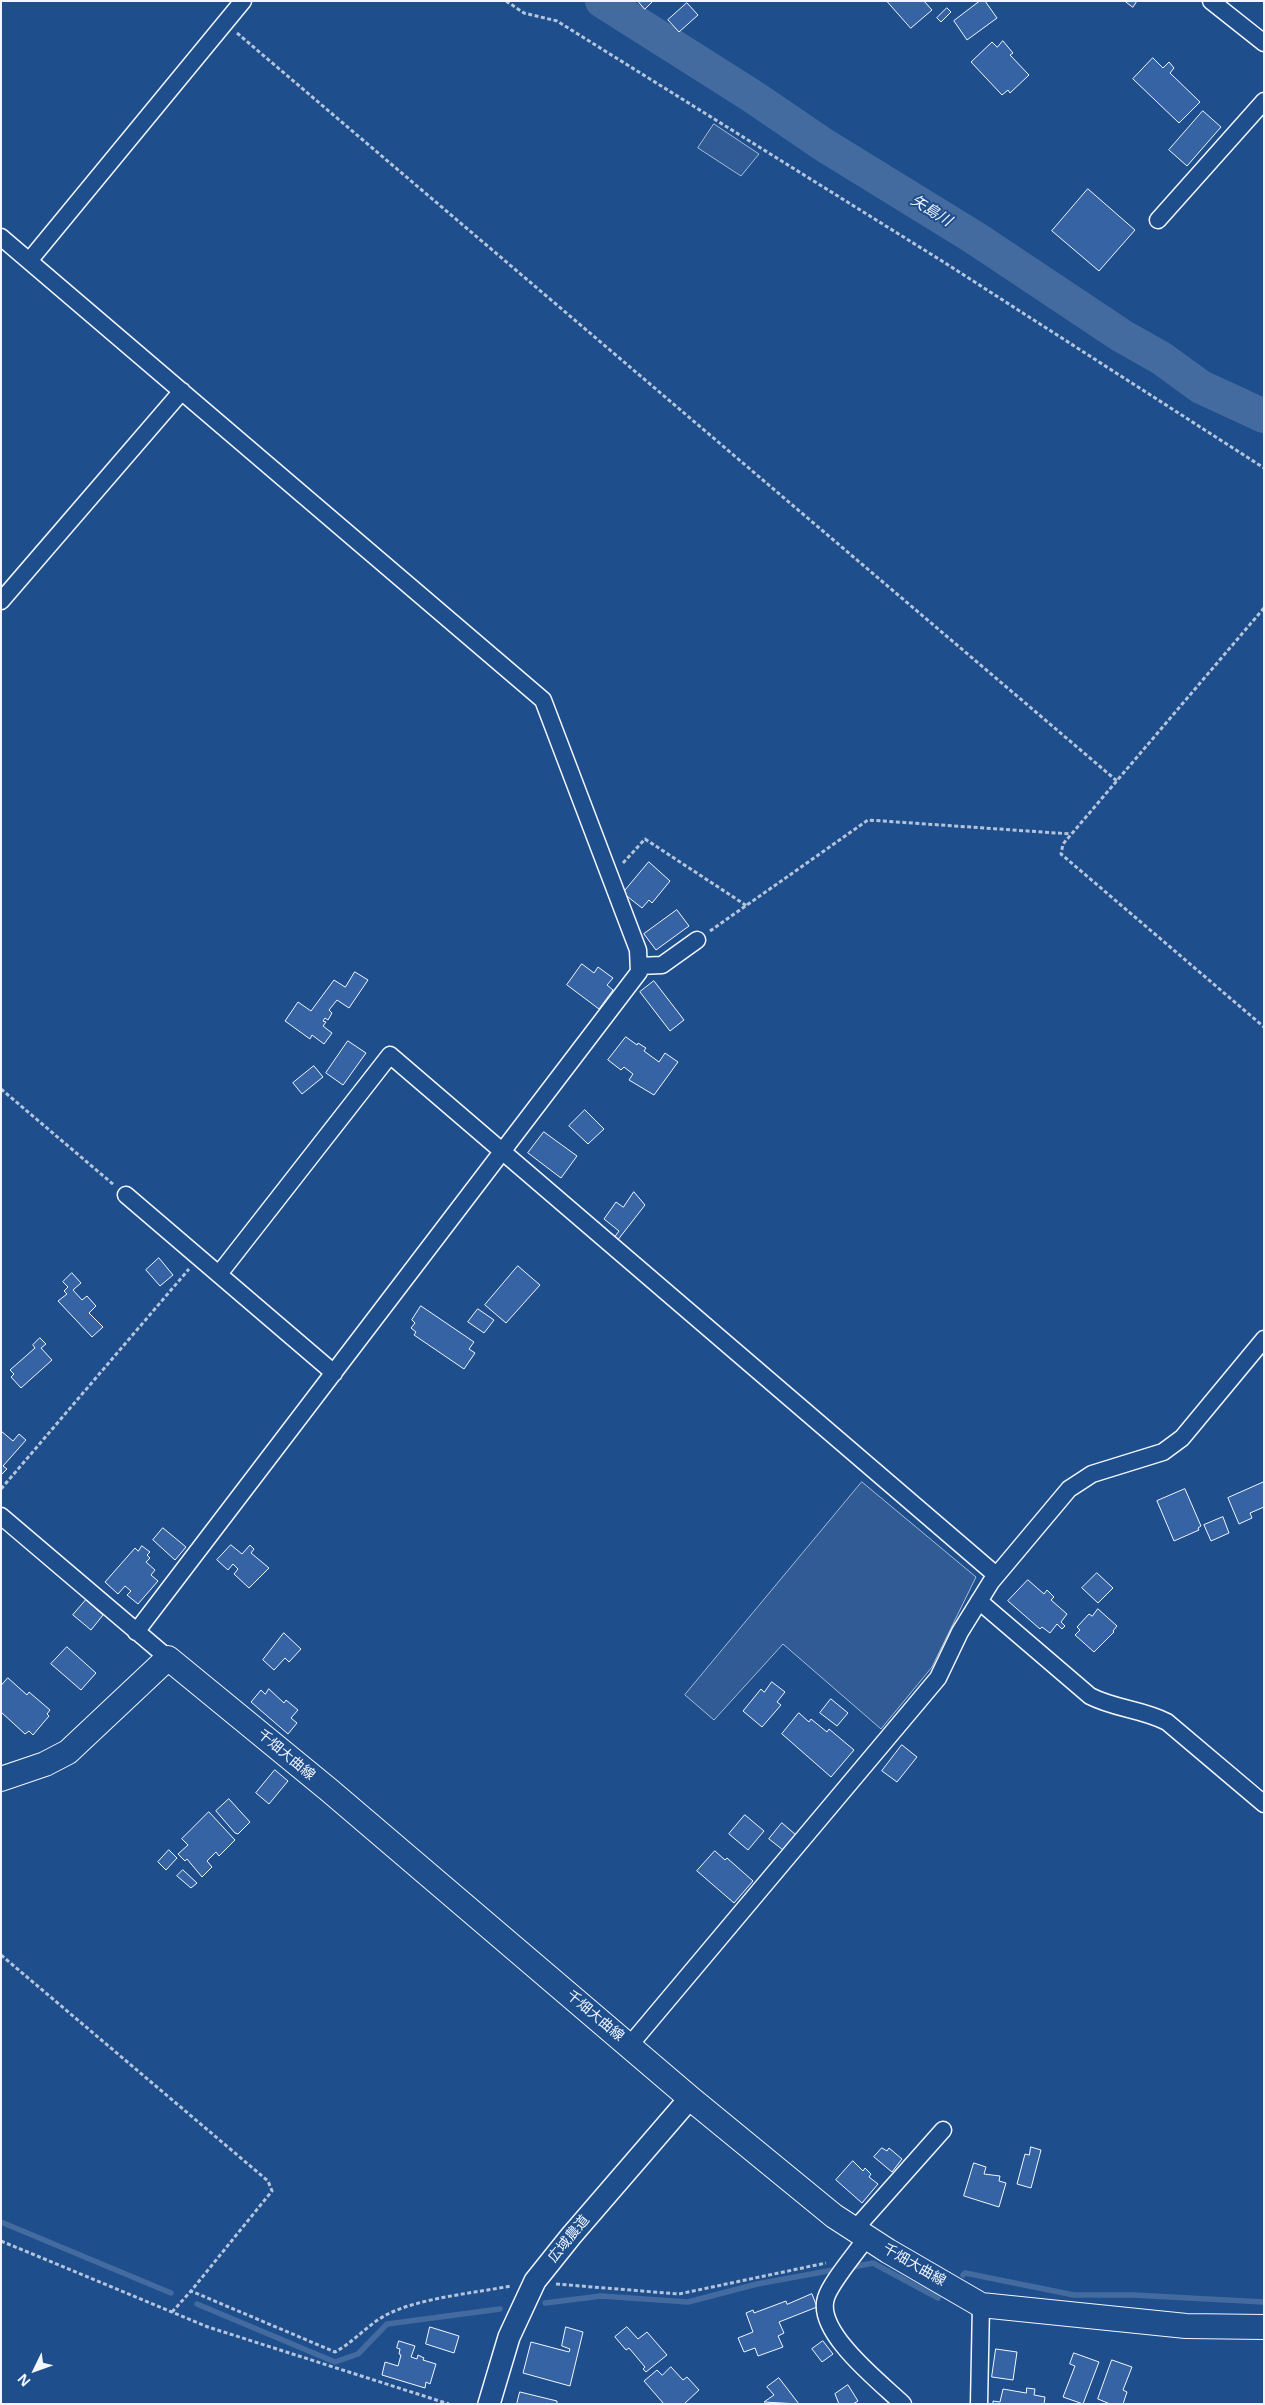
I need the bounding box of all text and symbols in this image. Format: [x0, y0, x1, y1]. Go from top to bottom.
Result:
water label: 矢島川 [907, 191, 955, 231]
street label: 千畑大曲線 [254, 1726, 318, 1784]
street label: 千畑大曲線 [563, 1987, 627, 2045]
street label: 広域農道 [545, 2212, 593, 2266]
street label: 千畑大曲線 [879, 2240, 949, 2290]
north arrow [10, 2345, 60, 2395]
text: N [13, 2370, 34, 2391]

